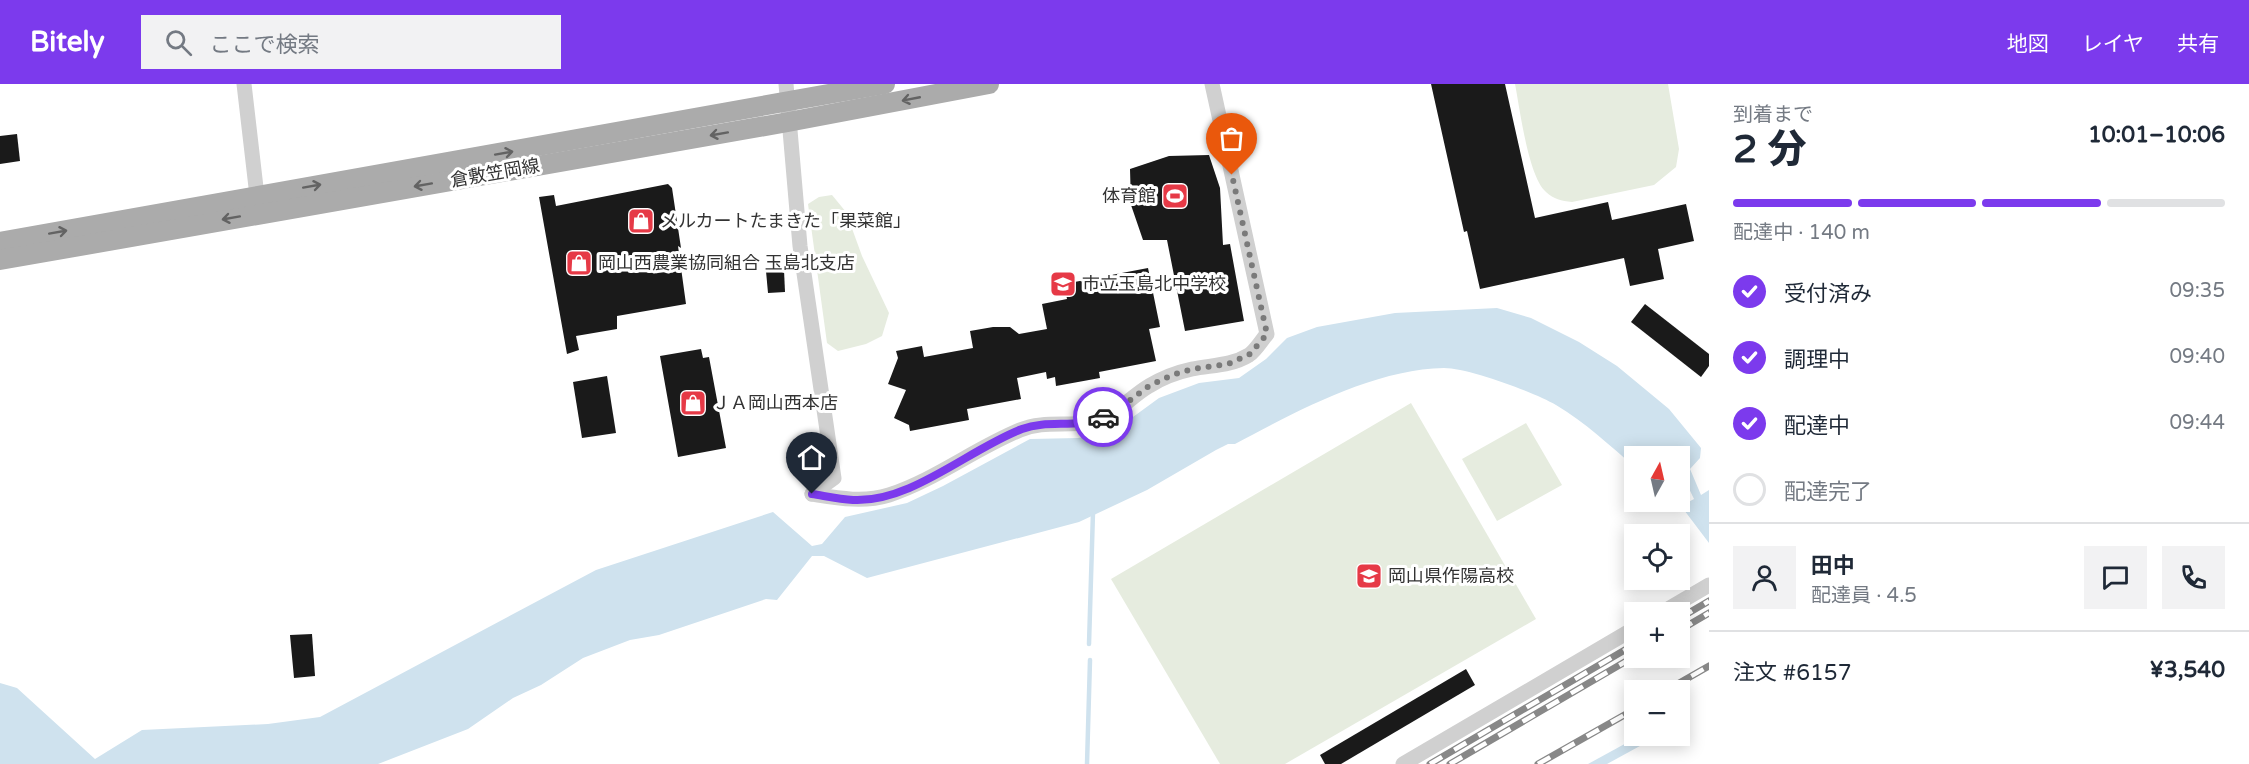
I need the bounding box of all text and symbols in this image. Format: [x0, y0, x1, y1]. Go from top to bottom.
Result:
search box [141, 15, 561, 69]
text: Bitely [30, 25, 105, 59]
icon: search [162, 26, 195, 59]
text: ここで検索 [210, 32, 320, 58]
text: 地図 [2007, 32, 2049, 57]
text: レイヤ [2082, 32, 2144, 57]
text: 共有 [2177, 32, 2219, 57]
one-way arrow [901, 94, 921, 105]
text: 到着まで [1733, 103, 1813, 127]
pin [1206, 113, 1257, 175]
icon: bag [1215, 122, 1248, 155]
text: 10:01–10:06 [2088, 122, 2225, 148]
text: 2 分 [1733, 126, 1807, 173]
one-way arrow [710, 129, 729, 140]
one-way arrow [493, 147, 513, 158]
street label: 倉敷笠岡線 [449, 154, 541, 192]
one-way arrow [414, 180, 434, 191]
one-way arrow [301, 181, 321, 192]
sports icon: 体育館 [1160, 181, 1190, 211]
place label: 体育館 [1102, 185, 1156, 207]
shop icon: メルカートたまきた「果菜館」 [626, 206, 656, 236]
place label: メルカートたまきた「果菜館」 [660, 210, 911, 232]
one-way arrow [222, 213, 241, 224]
text: 配達中 · 140 m [1733, 221, 1870, 245]
one-way arrow [47, 226, 67, 237]
shop icon: 岡山西農業協同組合 玉島北支店 [564, 248, 594, 278]
place label: 岡山西農業協同組合 玉島北支店 [598, 252, 855, 274]
school or university icon: 市立玉島北中学校 [1048, 269, 1078, 299]
place label: 市立玉島北中学校 [1082, 273, 1226, 295]
icon: check [1733, 275, 1766, 308]
text: 09:35 [2170, 279, 2225, 303]
text: 受付済み [1784, 281, 1872, 307]
icon: check [1733, 341, 1766, 374]
text: 09:40 [2170, 345, 2225, 369]
text: 調理中 [1784, 347, 1850, 373]
courier [1073, 387, 1133, 447]
shop icon: ＪＡ岡山西本店 [678, 388, 708, 418]
place label: ＪＡ岡山西本店 [712, 392, 838, 414]
icon: car [1087, 401, 1120, 434]
icon: check [1733, 407, 1766, 440]
text: 09:44 [2170, 411, 2225, 435]
text: 配達中 [1784, 413, 1850, 439]
pin [786, 432, 837, 494]
icon: home [795, 441, 828, 474]
north arrow [1624, 446, 1690, 512]
map controls [1624, 446, 1690, 746]
text: 配達完了 [1784, 479, 1872, 505]
button: locate [1624, 524, 1690, 590]
button: person [1733, 546, 1796, 609]
button: chat [2084, 546, 2147, 609]
button: phone [2162, 546, 2225, 609]
text: 田中 [1811, 553, 1855, 579]
school or university icon: 岡山県作陽高校 [1354, 561, 1384, 591]
place label: 岡山県作陽高校 [1388, 565, 1514, 587]
text: 配達員 · 4.5 [1811, 584, 1917, 608]
button: + [1624, 602, 1690, 668]
text: ¥3,540 [2150, 657, 2225, 683]
text: 注文 #6157 [1733, 660, 1851, 686]
button: − [1624, 680, 1690, 746]

